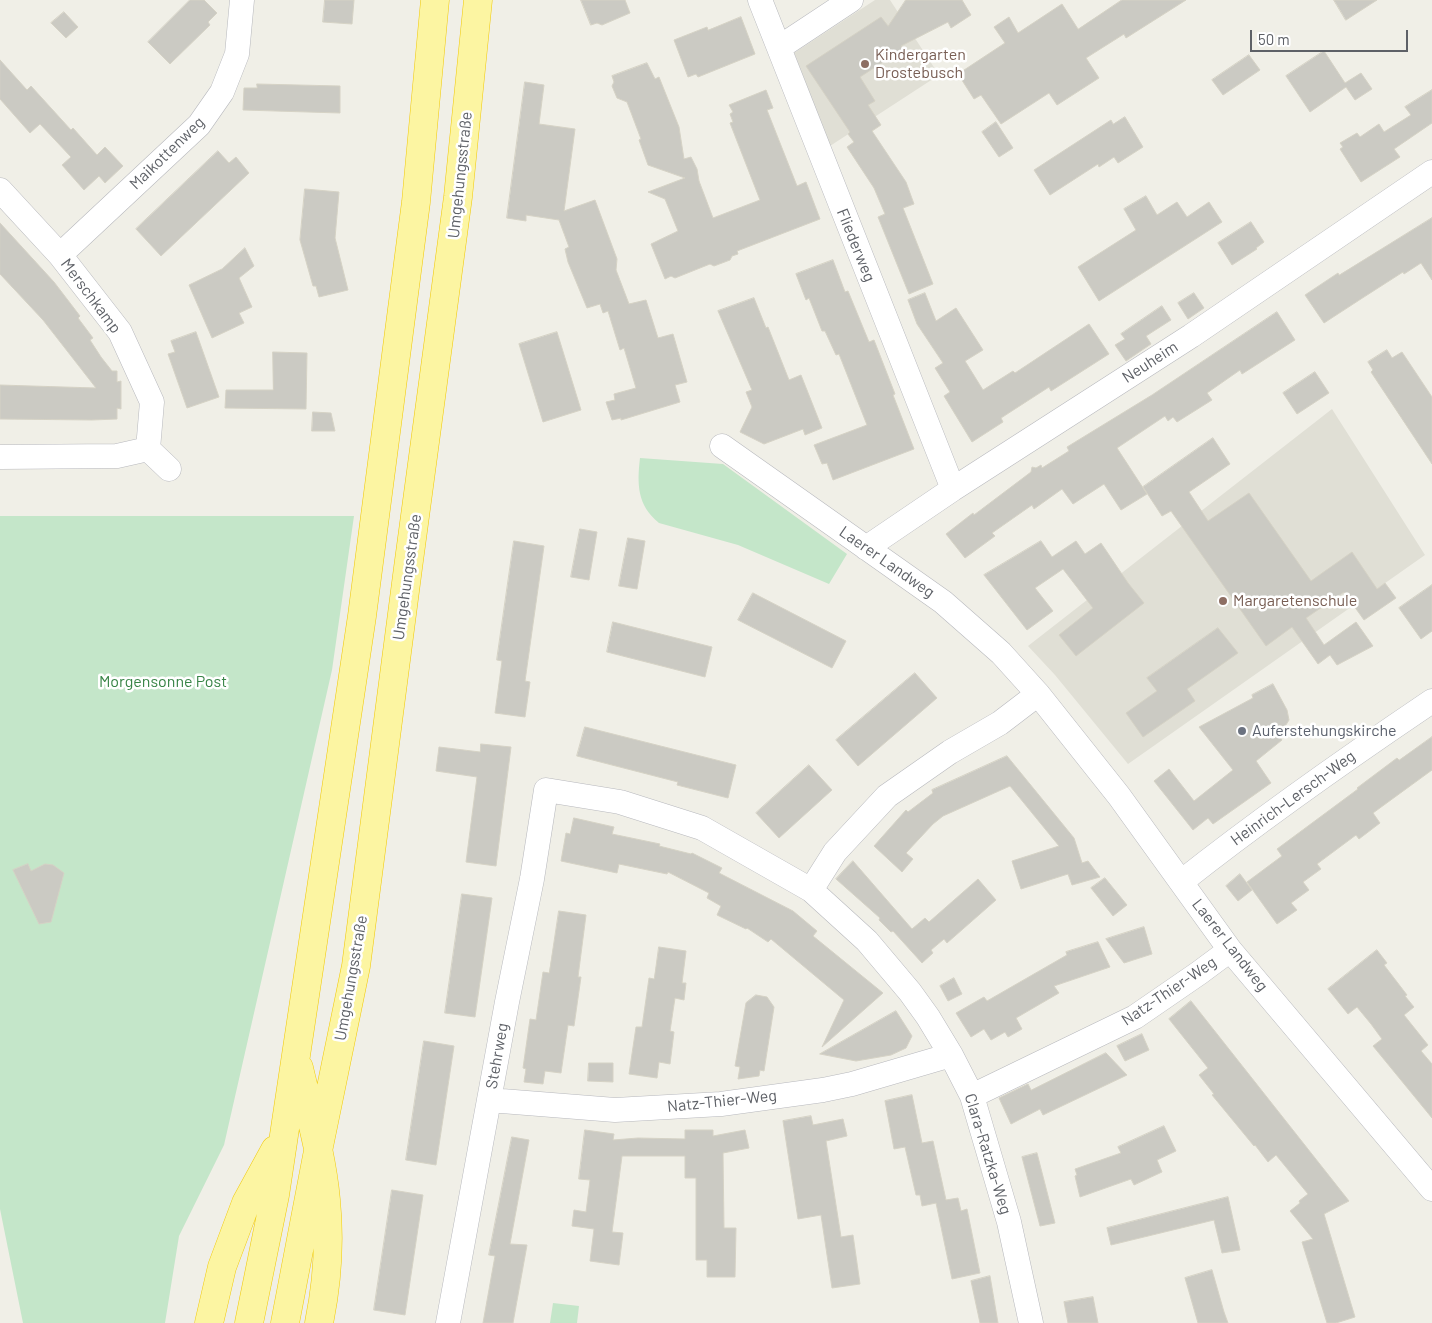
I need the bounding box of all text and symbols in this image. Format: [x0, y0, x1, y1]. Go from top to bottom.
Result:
scale bar [1252, 20, 1410, 52]
text: 50 m [1258, 30, 1290, 48]
place label: Kindergarten Drostebusch [875, 45, 966, 83]
marker: Kindergarten Drostebusch [859, 58, 871, 70]
street label: Umgehungsstraße [444, 111, 476, 239]
street label: Maikottenweg [126, 112, 208, 194]
street label: Fliederweg [833, 206, 879, 284]
street label: Merschkamp [57, 255, 125, 337]
street label: Neuheim [1119, 337, 1181, 387]
street label: Umgehungsstraße [389, 513, 425, 641]
street label: Laerer Landweg [836, 522, 938, 602]
place label: Margaretenschule [1233, 591, 1357, 611]
marker: Margaretenschule [1217, 595, 1229, 607]
park label: Morgensonne Post [99, 672, 227, 692]
place label: Auferstehungskirche [1252, 721, 1396, 741]
marker: Auferstehungskirche [1236, 725, 1248, 737]
street label: Heinrich-Lersch-Weg [1227, 746, 1359, 850]
street label: Laerer Landweg [1188, 895, 1272, 995]
street label: Umgehungsstraße [330, 914, 372, 1042]
street label: Natz-Thier-Weg [1118, 952, 1220, 1030]
street label: Stehrweg [482, 1021, 512, 1091]
street label: Natz-Thier-Weg [666, 1086, 778, 1116]
street label: Clara-Ratzka-Weg [960, 1091, 1016, 1217]

